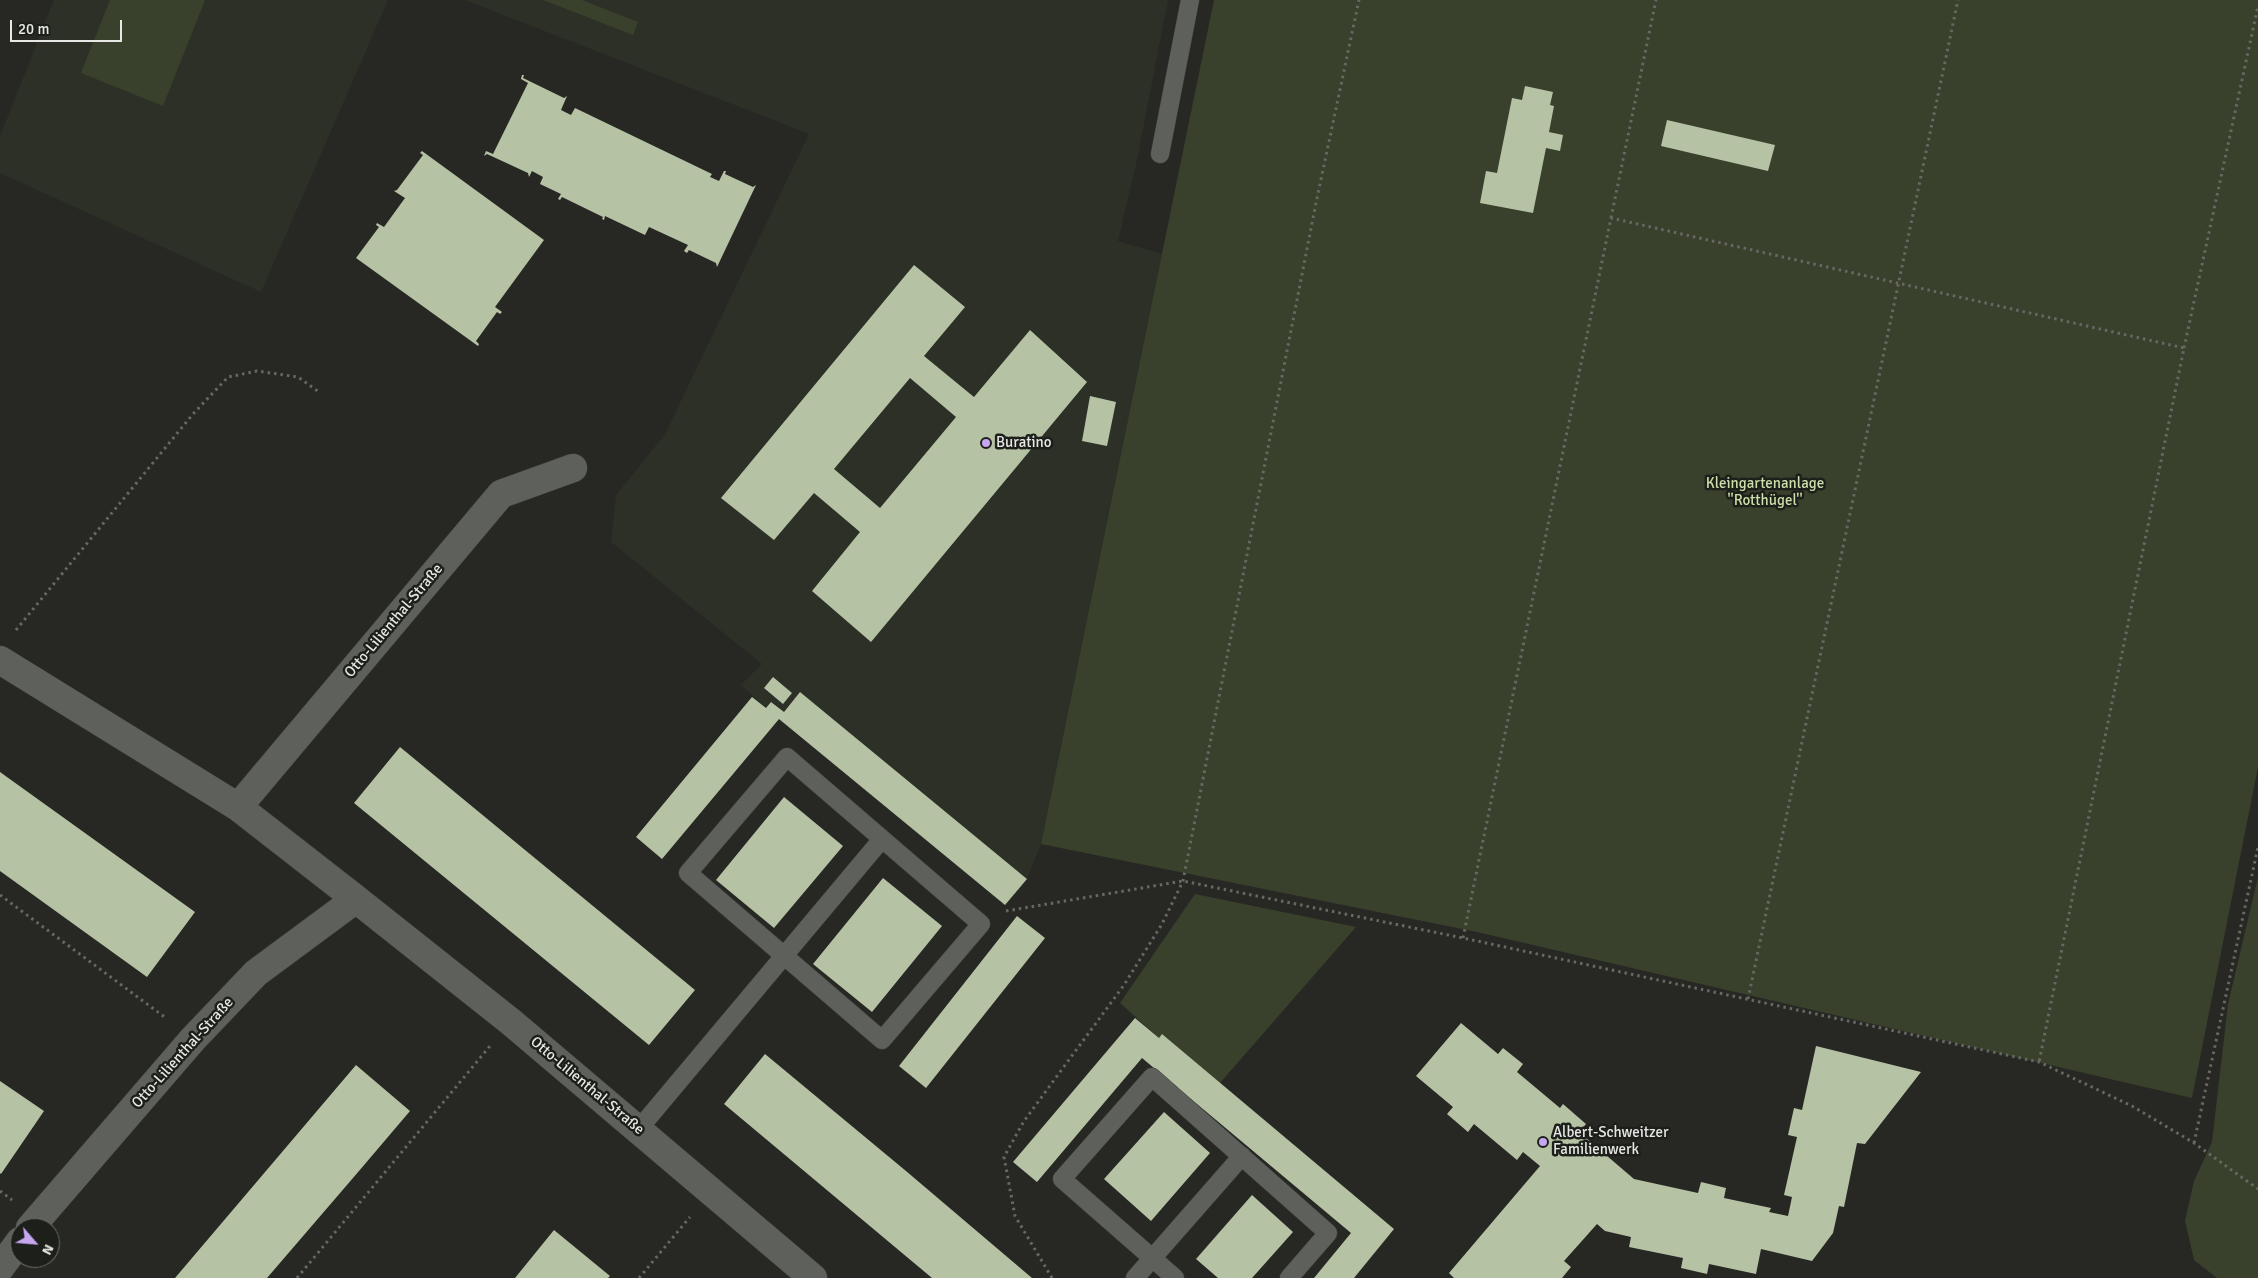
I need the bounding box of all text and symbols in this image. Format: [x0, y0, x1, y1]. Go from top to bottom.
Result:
scale bar [12, 10, 125, 42]
text: 20 m [18, 20, 49, 38]
place label: Buratino [996, 434, 1052, 452]
marker: Buratino [980, 437, 992, 449]
park label: Kleingartenanlage ''Rotthügel'' [1706, 475, 1824, 510]
street label: Otto-Lilienthal-Straße [341, 560, 447, 682]
street label: Otto-Lilienthal-Straße [128, 994, 238, 1112]
street label: Otto-Lilienthal-Straße [526, 1033, 648, 1139]
place label: Albert-Schweitzer Familienwerk [1553, 1124, 1669, 1159]
marker: Albert-Schweitzer Familienwerk [1537, 1136, 1549, 1148]
north arrow [10, 1218, 60, 1268]
text: N [38, 1241, 58, 1258]

